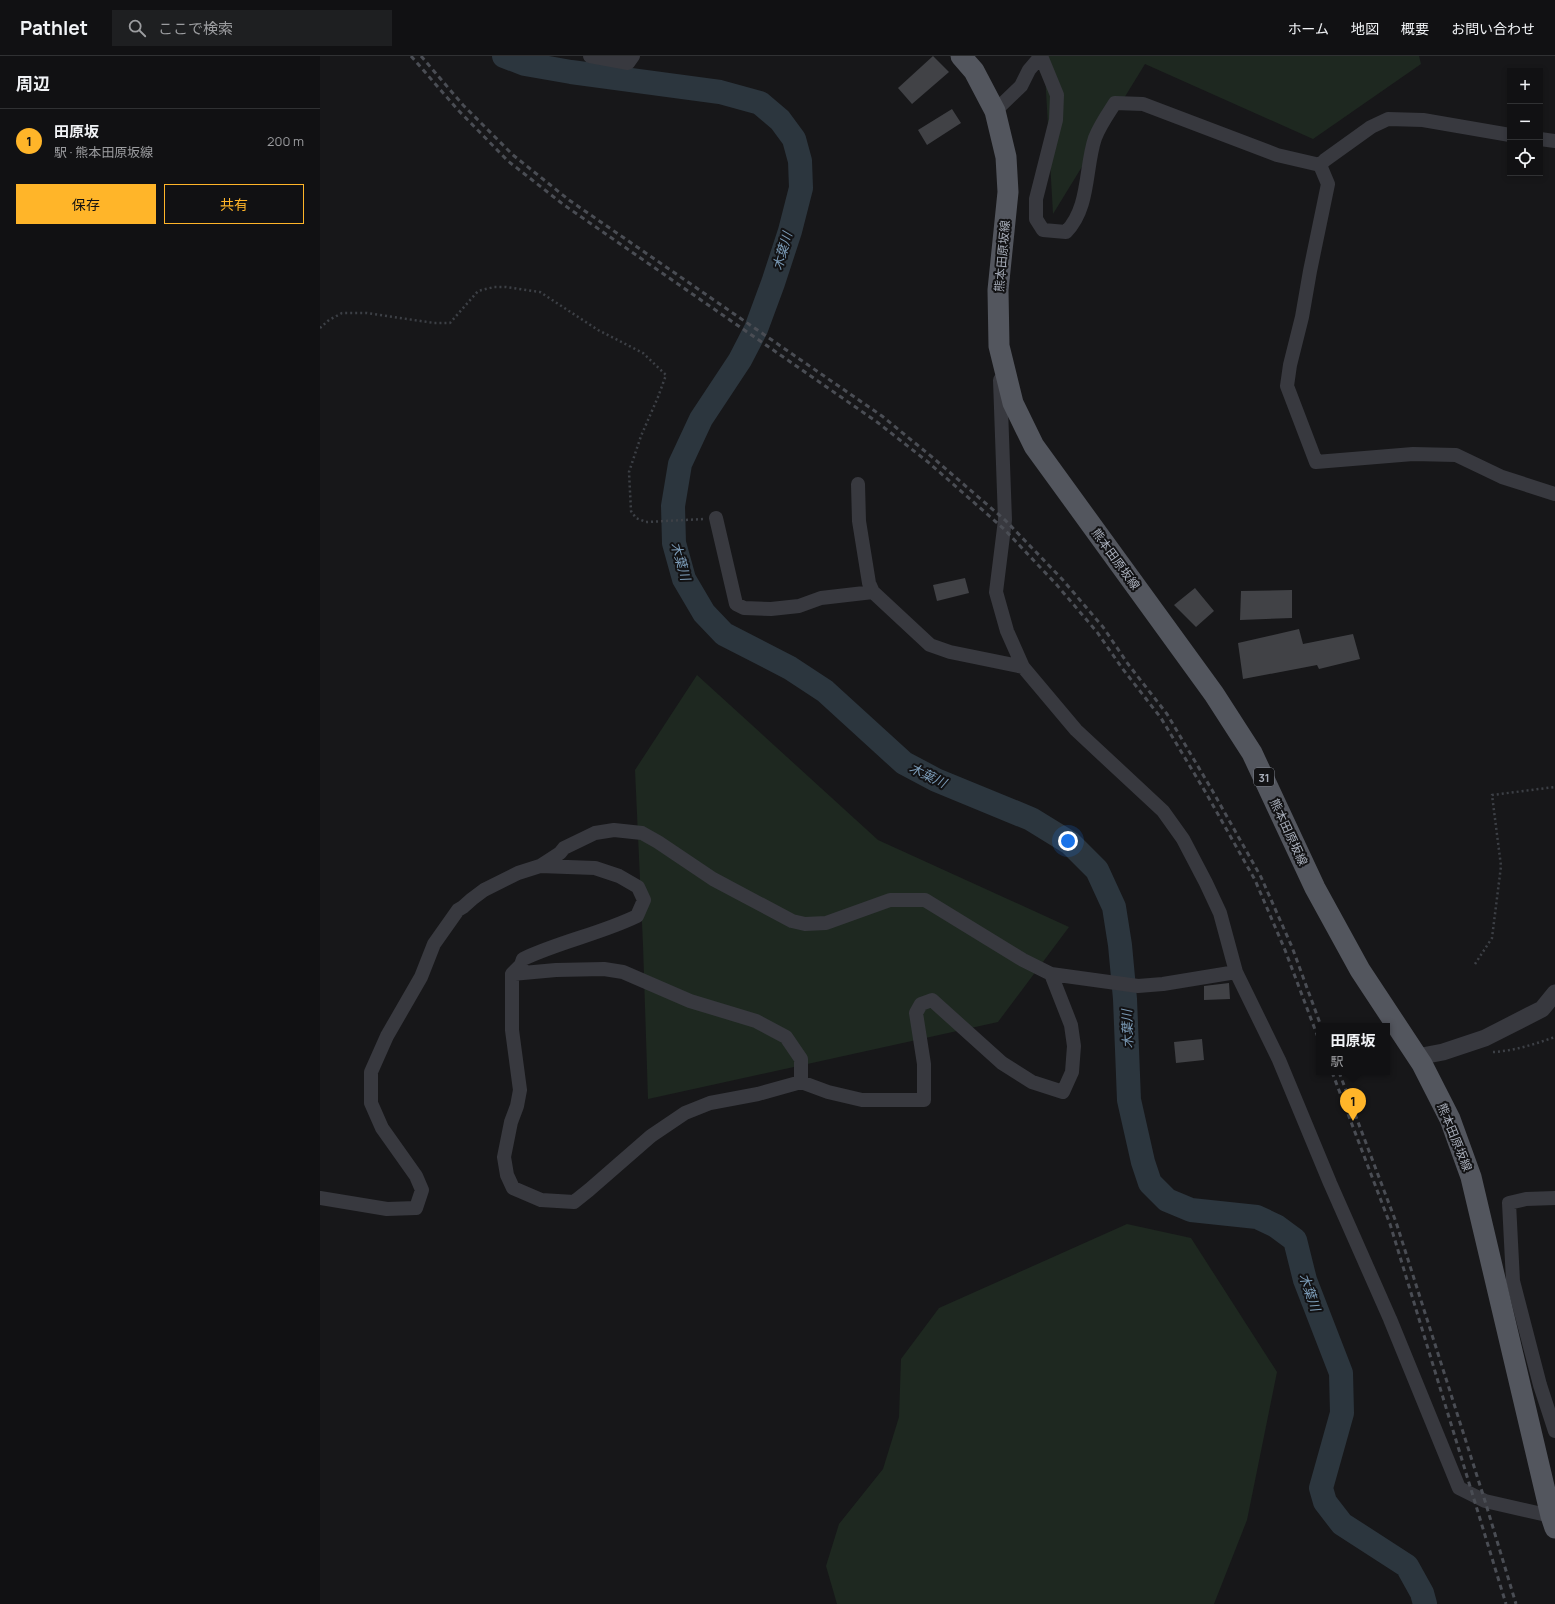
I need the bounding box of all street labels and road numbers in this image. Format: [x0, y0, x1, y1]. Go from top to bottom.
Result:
street label: 熊本田原坂線 [990, 219, 1014, 293]
street label: 熊本田原坂線 [1088, 525, 1144, 593]
road number: 31 [1254, 768, 1274, 786]
street label: 熊本田原坂線 [1266, 796, 1312, 868]
street label: 熊本田原坂線 [1434, 1100, 1476, 1174]

